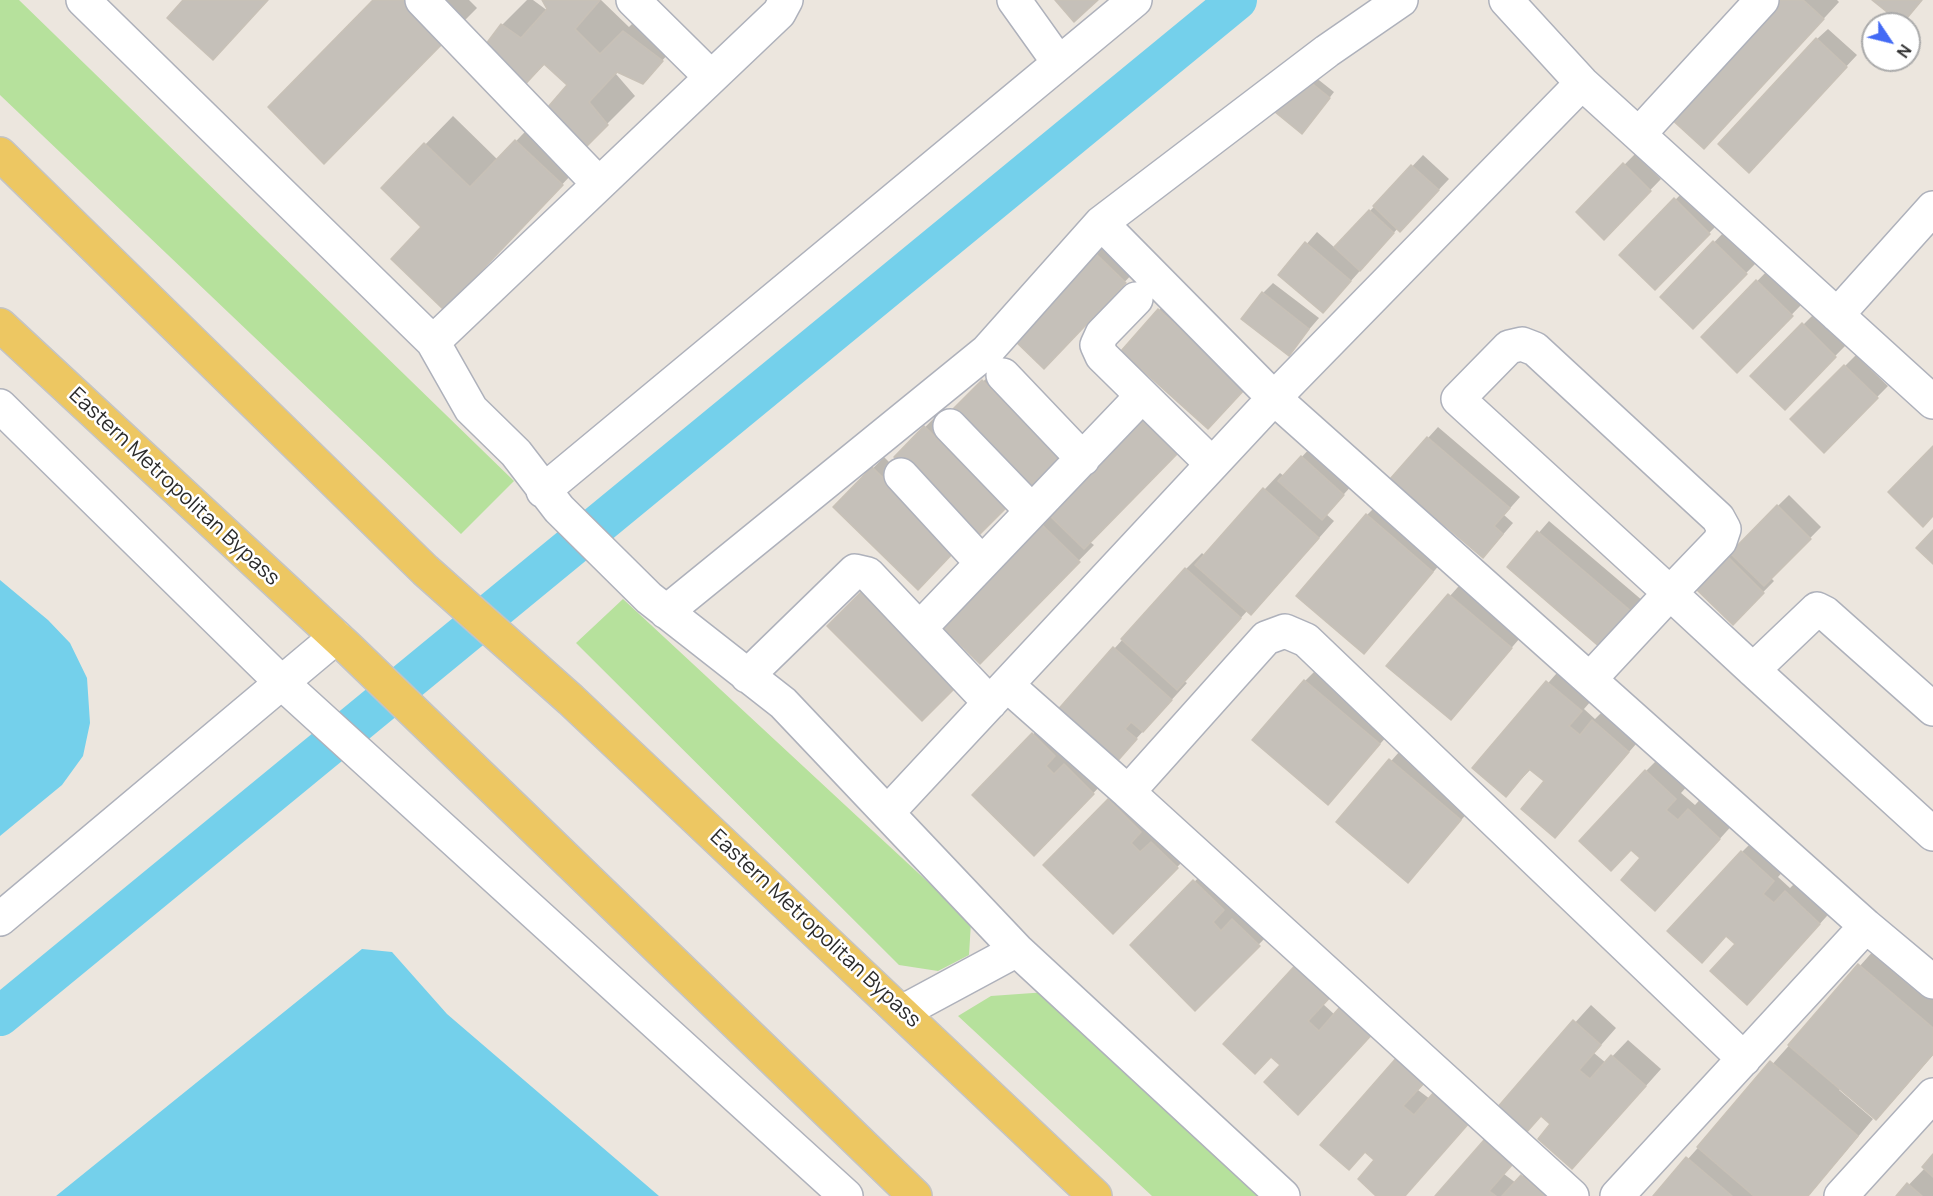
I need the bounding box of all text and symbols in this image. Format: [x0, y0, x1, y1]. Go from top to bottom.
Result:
north arrow [1861, 12, 1921, 72]
text: N [1892, 40, 1916, 62]
street label: Eastern Metropolitan Bypass [63, 383, 285, 591]
street label: Eastern Metropolitan Bypass [704, 825, 926, 1033]

